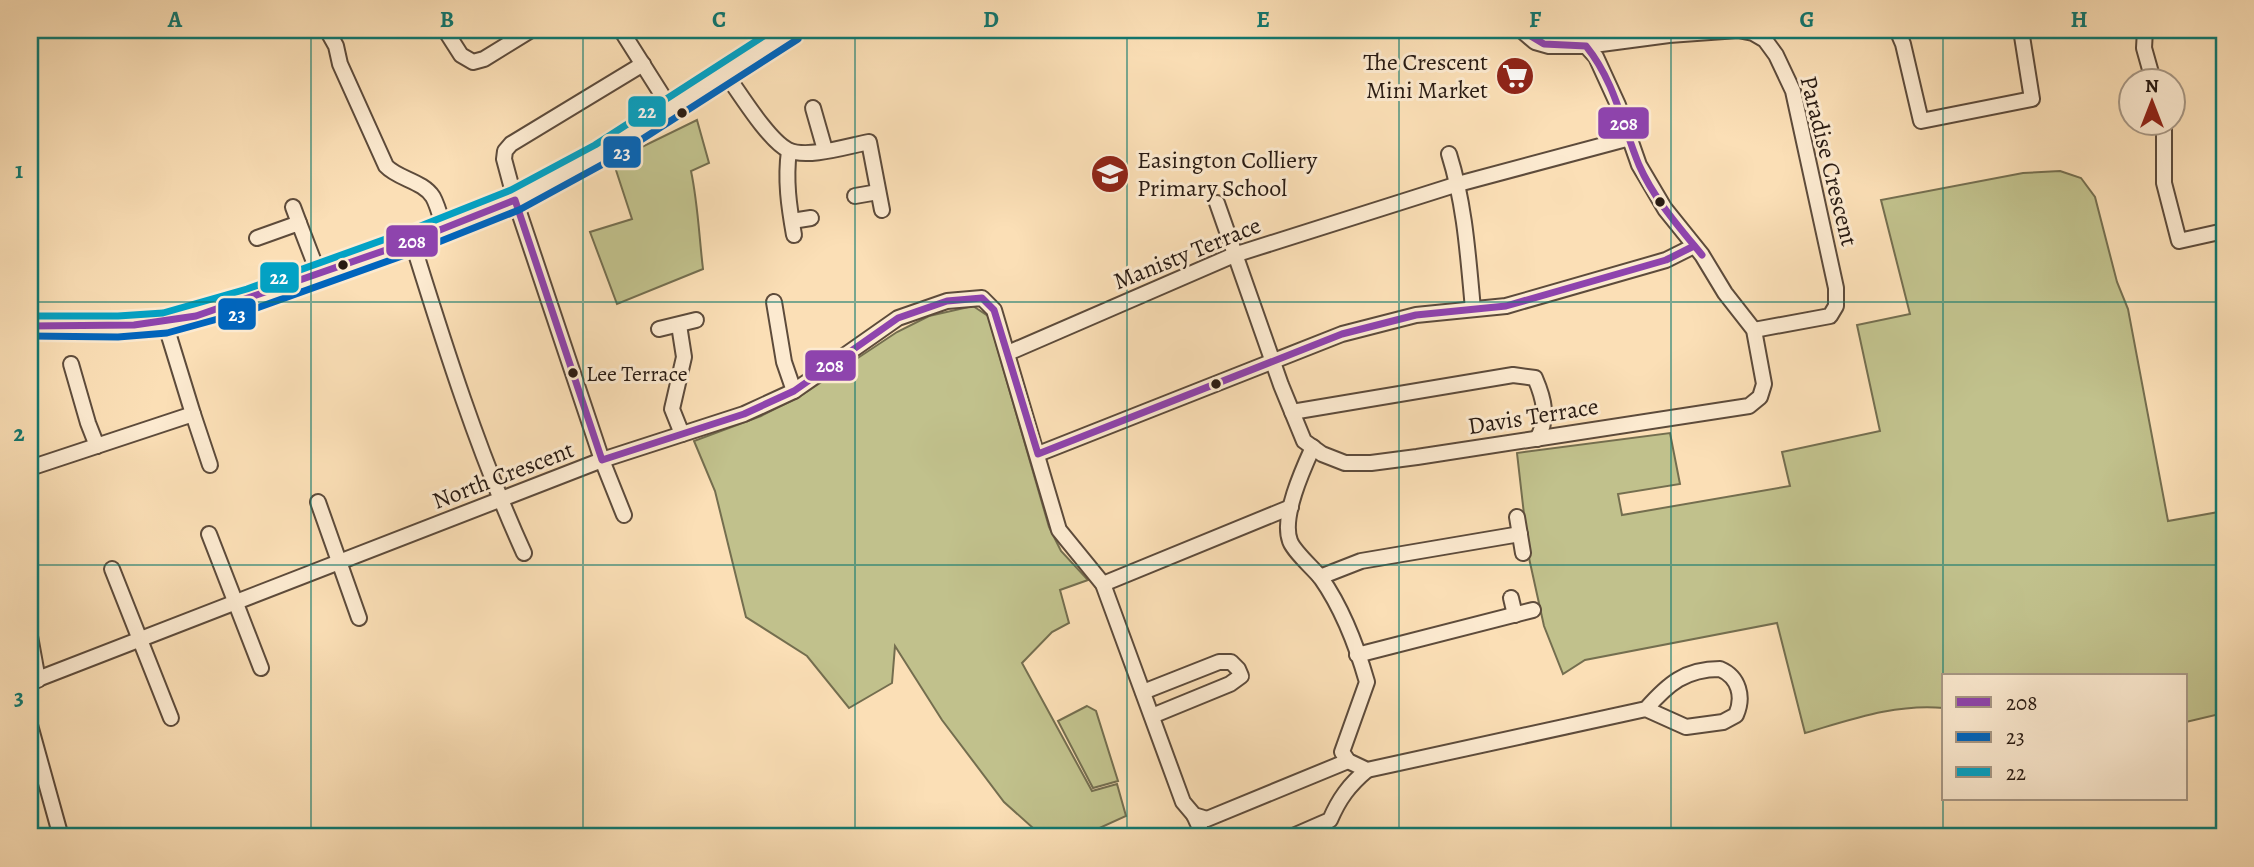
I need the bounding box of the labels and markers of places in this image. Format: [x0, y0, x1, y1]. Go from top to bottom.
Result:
place label: The Crescent Mini Market [1363, 46, 1488, 106]
supermarket icon: The Crescent Mini Market [1494, 55, 1536, 97]
unlabelled marker [675, 106, 689, 120]
place label: Easington Colliery Primary School [1137, 144, 1318, 204]
school or university icon: Easington Colliery Primary School [1089, 153, 1131, 195]
unlabelled marker [1653, 195, 1667, 209]
unlabelled marker [336, 258, 350, 272]
place label: Lee Terrace [586, 359, 688, 389]
marker: Lee Terrace [566, 366, 580, 380]
unlabelled marker [1209, 377, 1223, 391]

